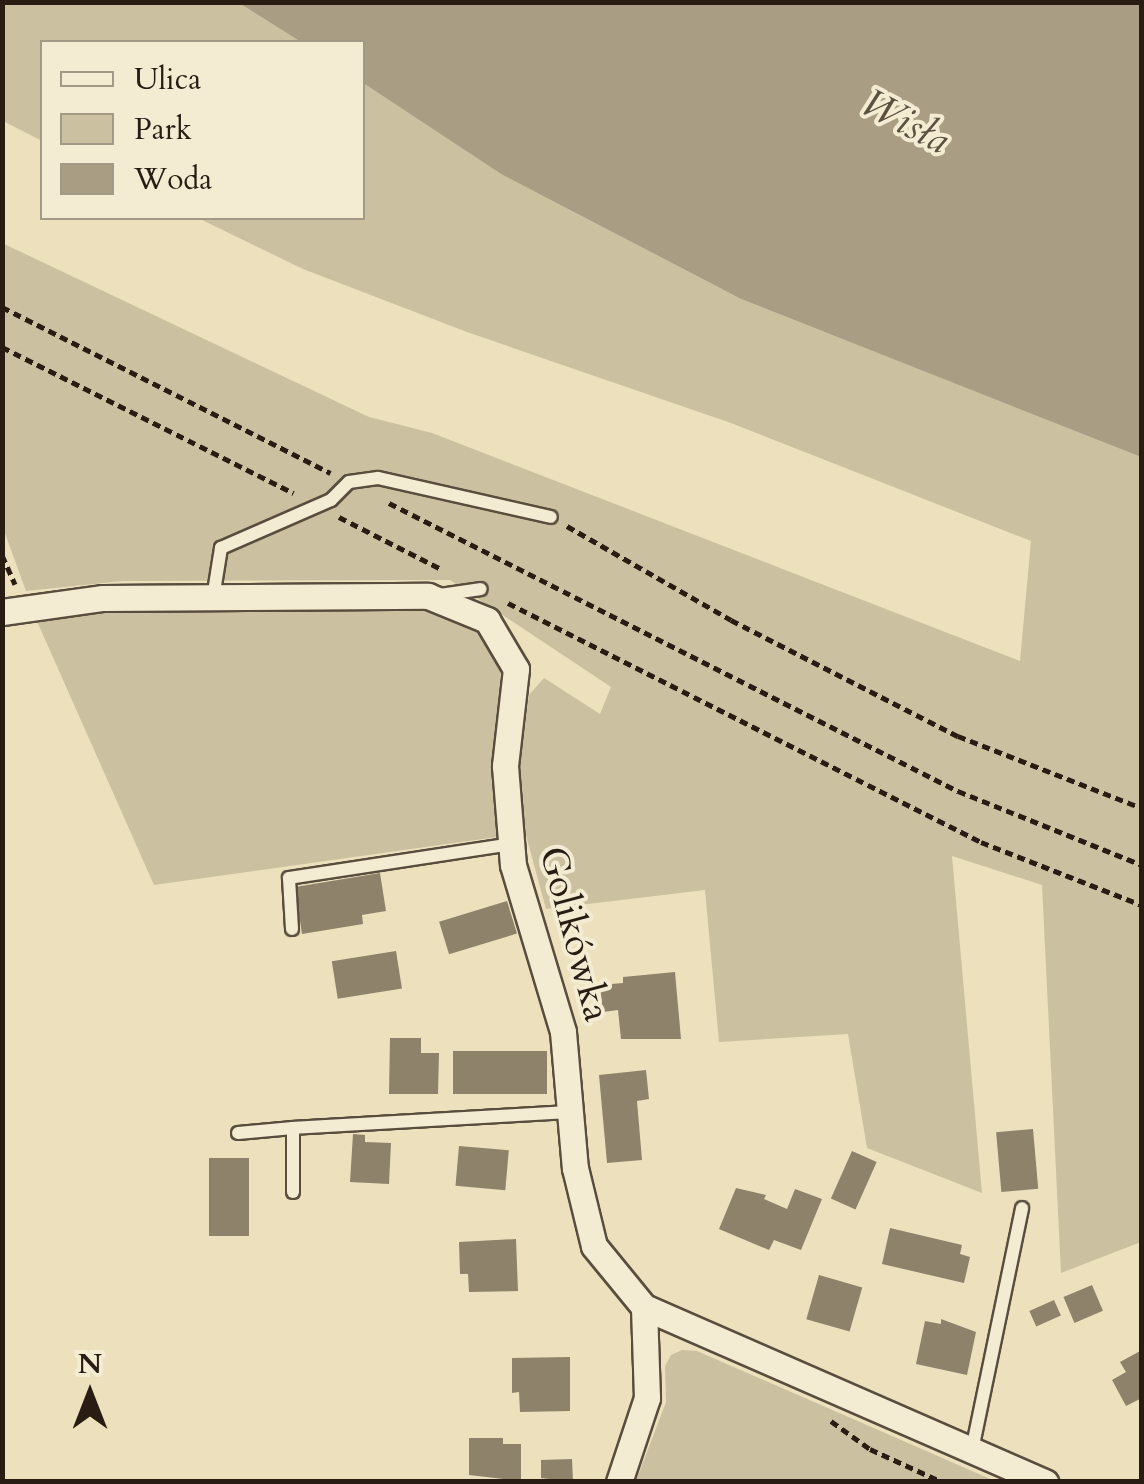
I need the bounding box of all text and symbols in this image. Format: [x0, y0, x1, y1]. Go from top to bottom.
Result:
legend [40, 40, 365, 220]
text: Ulica [134, 59, 201, 100]
water label: Wisła [853, 79, 957, 165]
text: Park [134, 109, 192, 150]
text: Woda [134, 159, 212, 200]
street label: Golikówka [529, 842, 619, 1026]
north arrow [40, 1344, 140, 1444]
text: N [78, 1345, 102, 1383]

